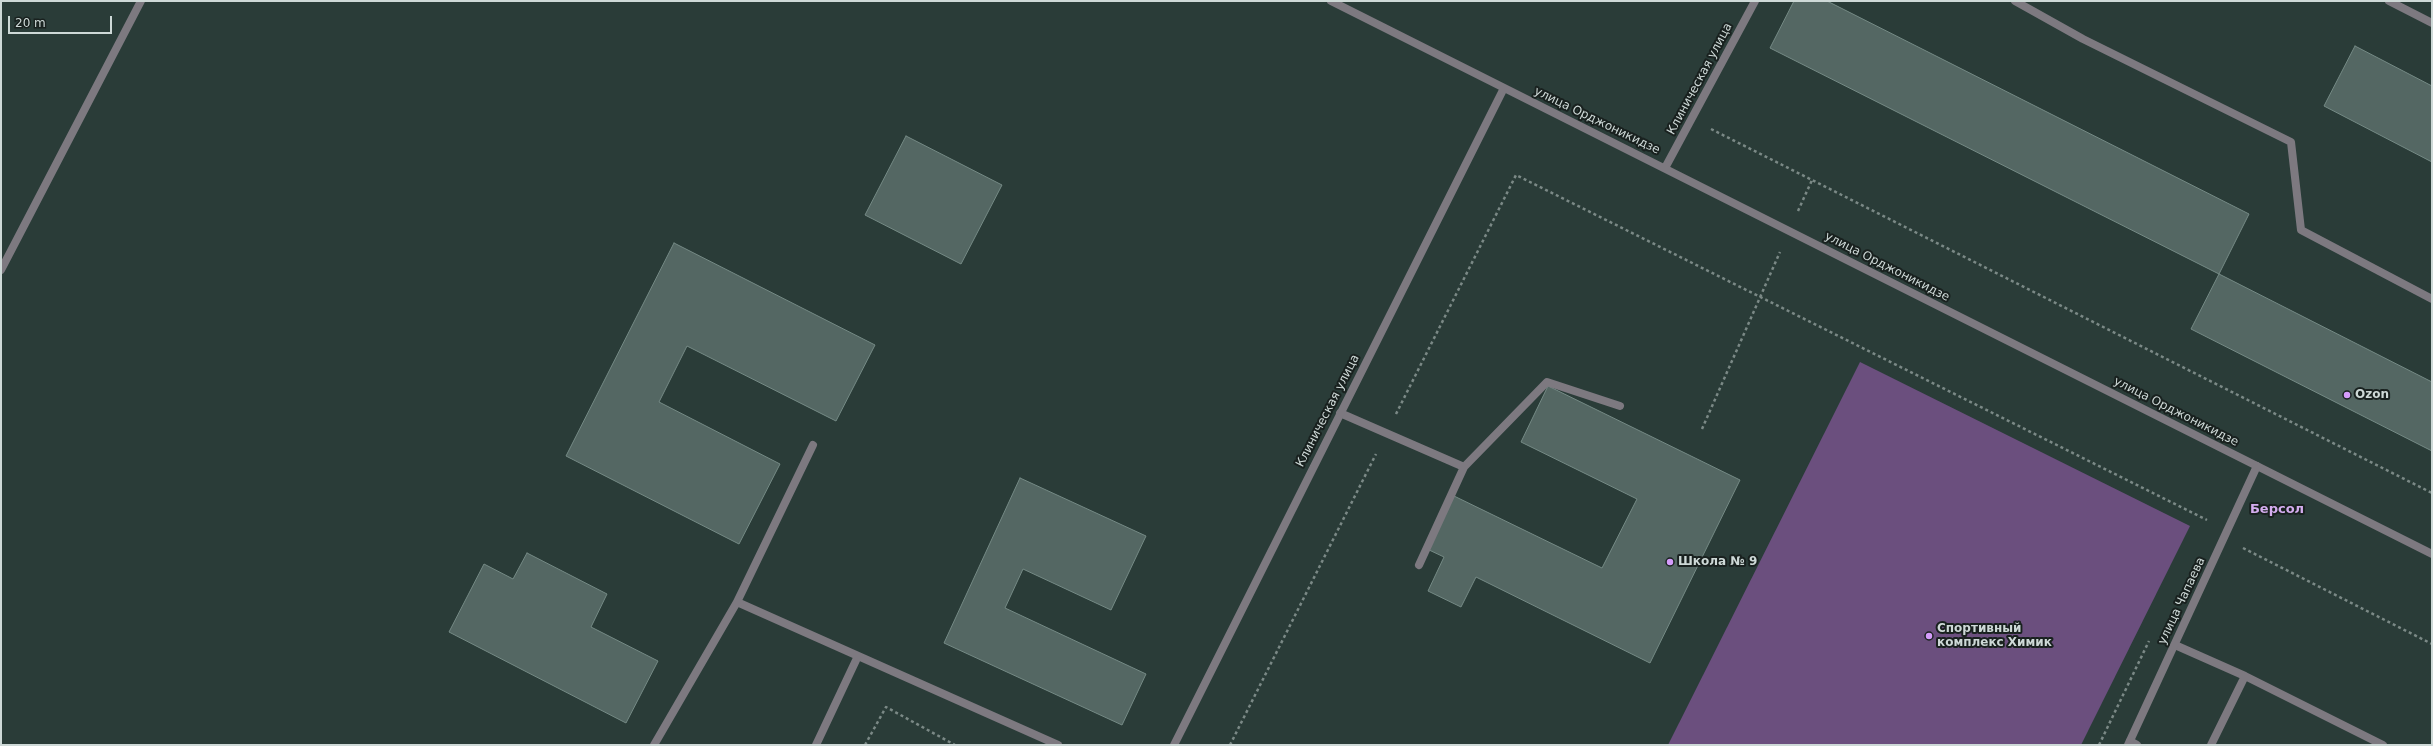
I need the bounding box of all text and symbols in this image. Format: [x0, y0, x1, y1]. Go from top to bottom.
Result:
scale bar [10, 8, 114, 34]
text: 20 m [15, 16, 46, 30]
street label: Клиническая улица [1664, 21, 1736, 137]
street label: улица Орджоникидзе [1532, 84, 1662, 158]
street label: улица Орджоникидзе [1822, 229, 1952, 305]
street label: Клиническая улица [1293, 352, 1363, 470]
street label: улица Орджоникидзе [2111, 374, 2241, 450]
place label: Ozon [2355, 388, 2389, 402]
marker: Ozon [2342, 390, 2352, 400]
district label: Берсол [2250, 502, 2304, 518]
place label: Школа № 9 [1678, 555, 1757, 569]
street label: улица Чапаева [2156, 555, 2208, 647]
marker: Школа № 9 [1665, 557, 1675, 567]
place label: Спортивный комплекс Химик [1937, 622, 2052, 650]
marker: Спортивный комплекс Химик [1924, 631, 1934, 641]

